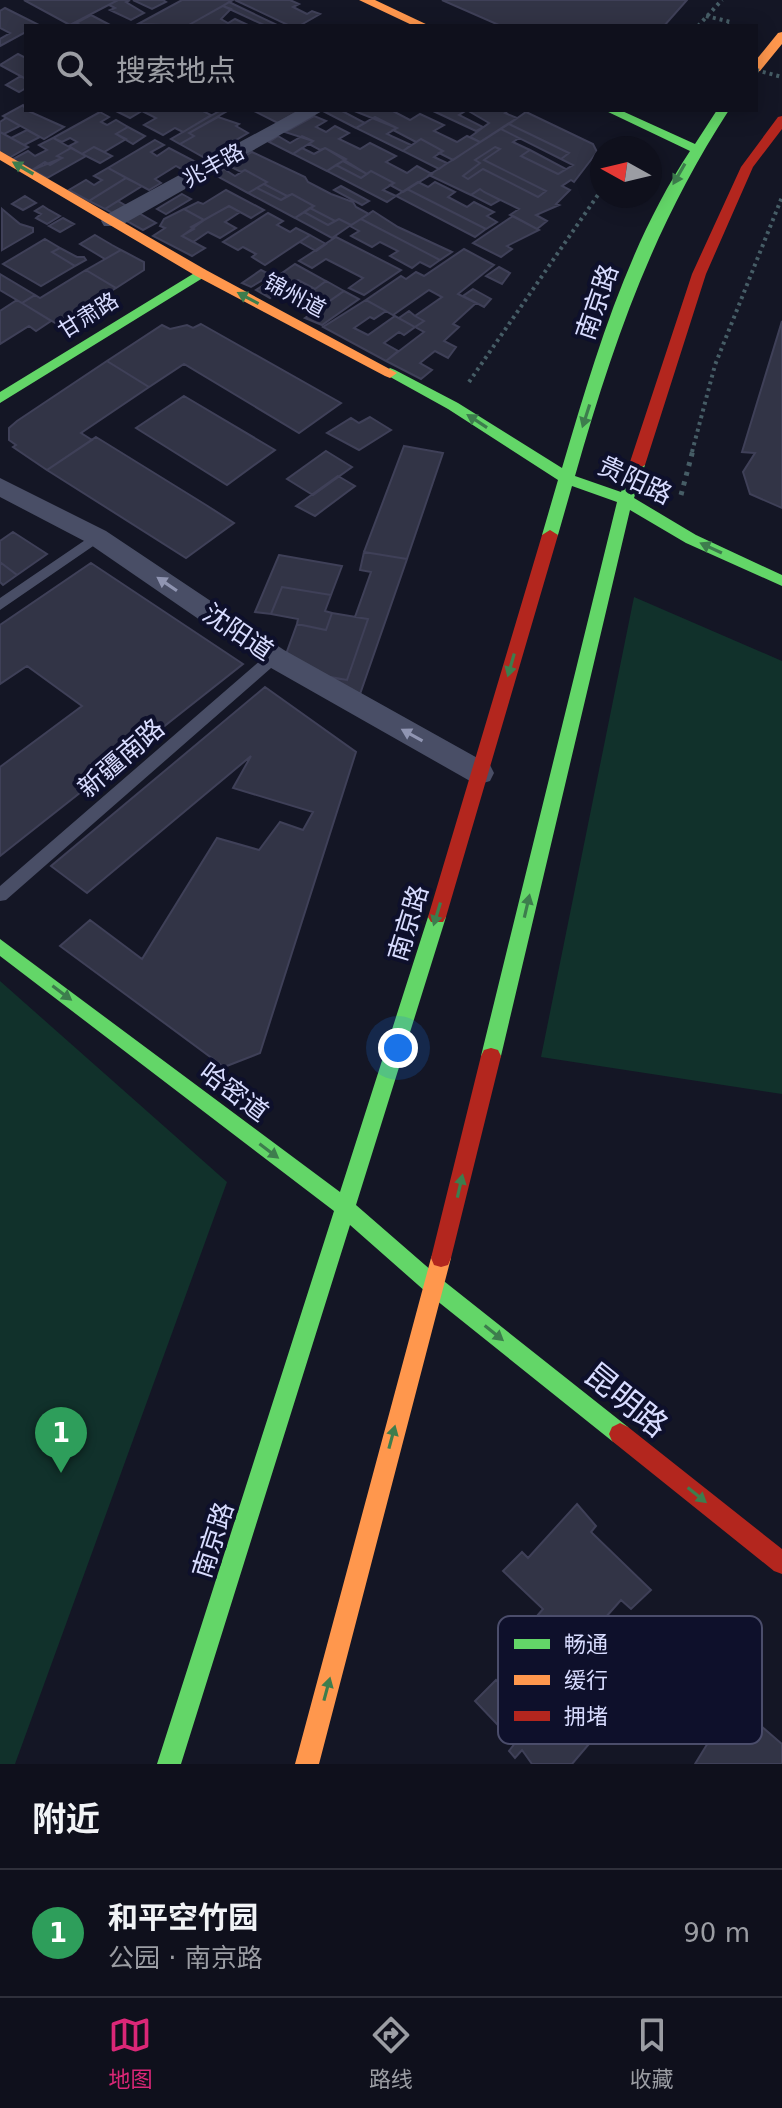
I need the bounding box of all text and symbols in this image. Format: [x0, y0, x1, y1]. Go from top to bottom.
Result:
search box [24, 24, 758, 112]
icon: search [52, 46, 96, 90]
text: 搜索地点 [116, 53, 236, 88]
north arrow [590, 136, 662, 208]
street label: 兆丰路 [178, 139, 248, 192]
one-way arrow [12, 162, 34, 176]
one-way arrow [672, 163, 686, 185]
street label: 南京路 [570, 260, 624, 344]
street label: 锦州道 [260, 269, 330, 322]
street label: 甘肃路 [54, 287, 123, 344]
one-way arrow [237, 291, 260, 304]
one-way arrow [579, 405, 592, 429]
one-way arrow [466, 414, 488, 429]
street label: 贵阳路 [593, 450, 677, 510]
one-way arrow [700, 541, 723, 555]
one-way arrow [157, 577, 178, 592]
street label: 沈阳道 [197, 598, 279, 666]
one-way arrow [505, 653, 517, 678]
street label: 新疆南路 [72, 713, 170, 803]
one-way arrow [401, 728, 424, 742]
street label: 南京路 [382, 881, 434, 965]
one-way arrow [521, 893, 534, 918]
one-way arrow [430, 903, 443, 927]
one-way arrow [52, 985, 72, 1001]
your location [378, 1028, 418, 1068]
street label: 哈密道 [194, 1057, 274, 1127]
one-way arrow [259, 1142, 279, 1158]
one-way arrow [454, 1173, 467, 1198]
one-way arrow [484, 1325, 504, 1341]
street label: 昆明路 [577, 1355, 675, 1445]
pin: 1 [35, 1407, 87, 1473]
one-way arrow [387, 1424, 399, 1449]
one-way arrow [687, 1487, 708, 1504]
street label: 南京路 [187, 1498, 239, 1582]
legend [498, 1616, 762, 1744]
text: 畅通 [564, 1632, 608, 1657]
text: 缓行 [564, 1668, 608, 1693]
one-way arrow [321, 1676, 334, 1700]
text: 拥堵 [564, 1704, 608, 1729]
text: 附近 [32, 1799, 100, 1839]
text: 和平空竹园 [108, 1900, 258, 1935]
text: 1 [49, 1918, 67, 1948]
text: 90 m [683, 1918, 750, 1948]
text: 公园 · 南京路 [108, 1943, 263, 1973]
tab: 地图 [108, 2013, 152, 2093]
tab: 路线 [369, 2013, 413, 2093]
tab: 收藏 [630, 2013, 674, 2093]

